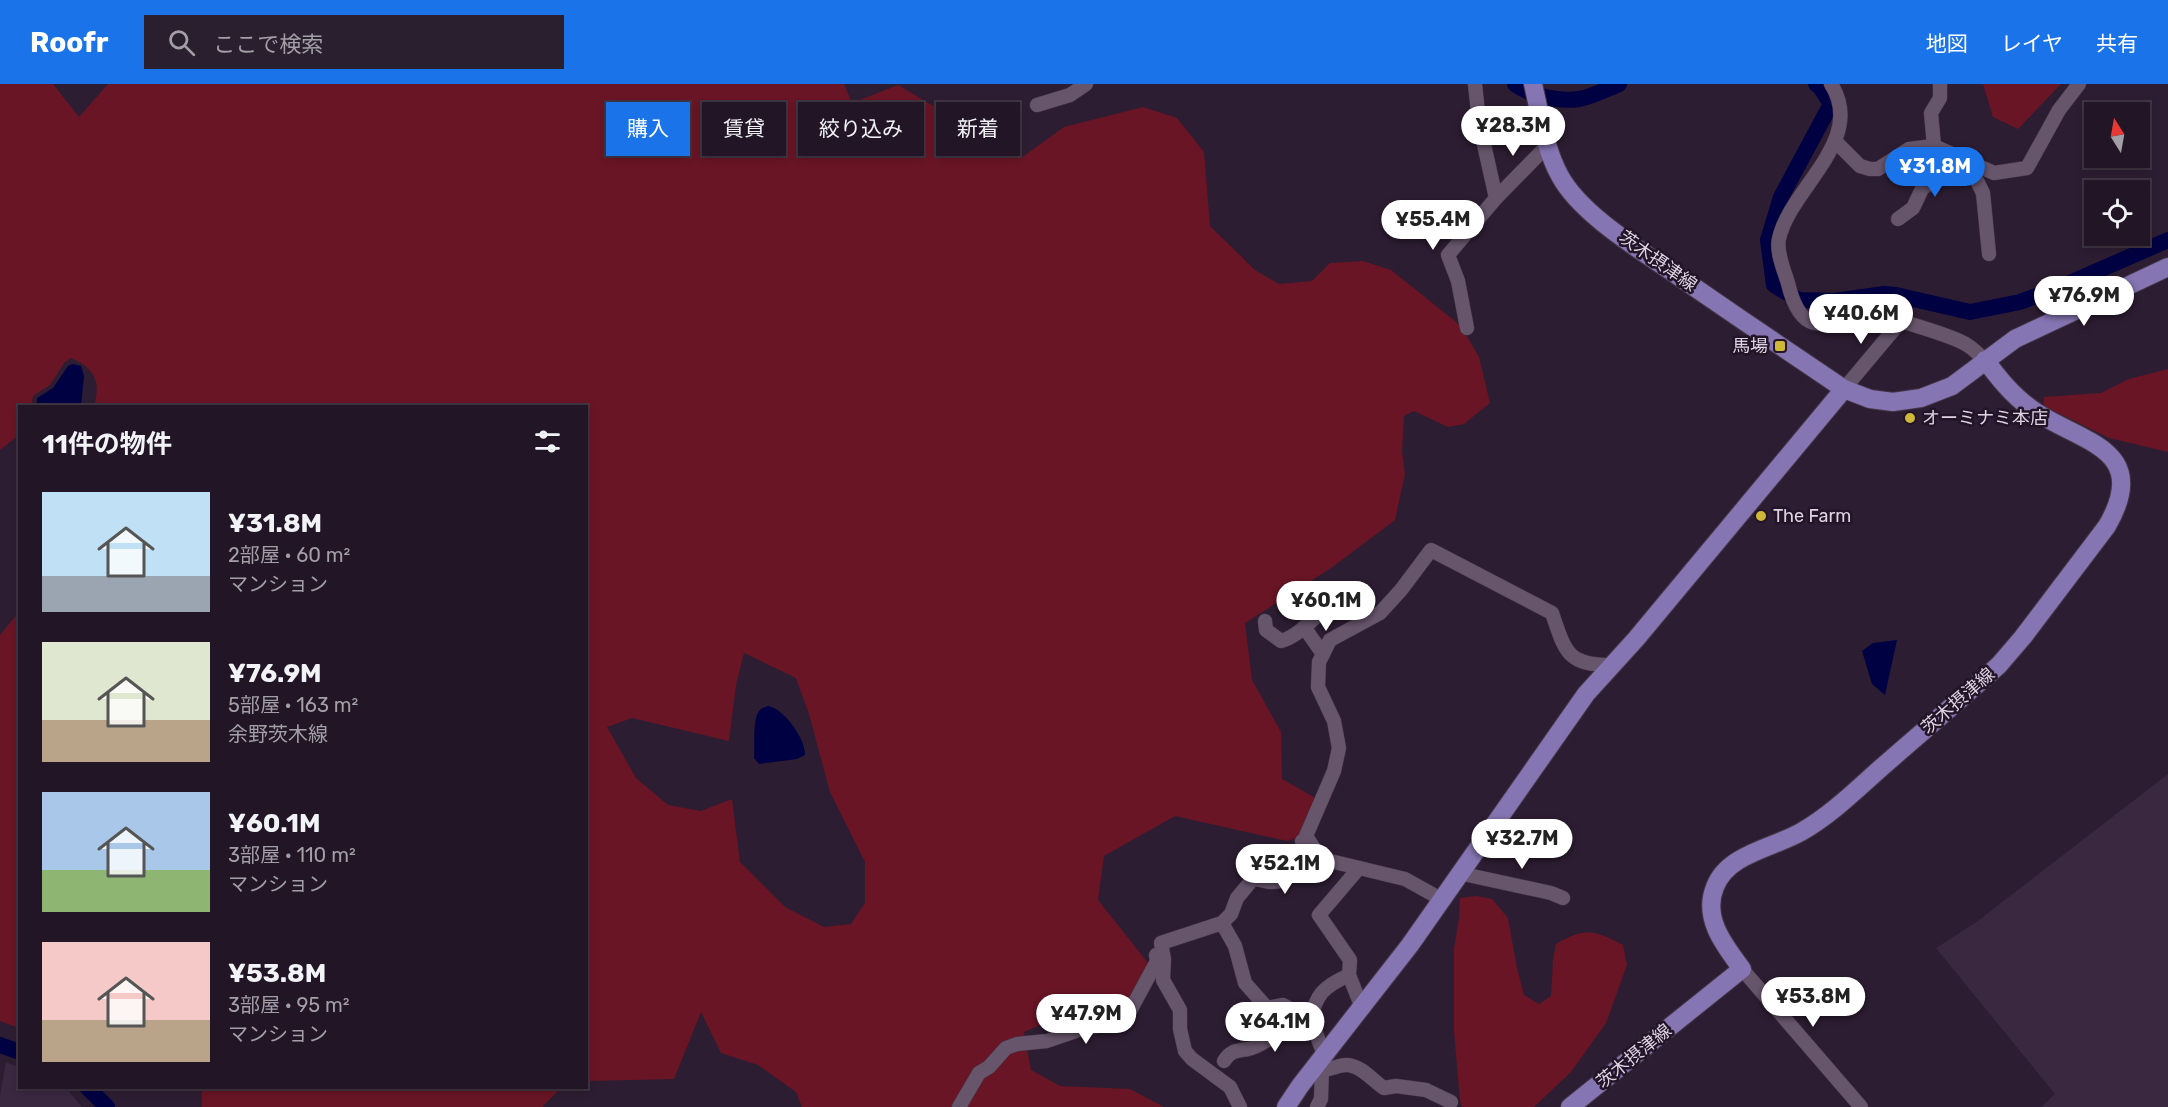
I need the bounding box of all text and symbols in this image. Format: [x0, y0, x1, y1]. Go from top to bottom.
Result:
search box [144, 15, 564, 69]
text: Roofr [30, 26, 108, 59]
icon: search [165, 26, 198, 59]
text: ここで検索 [213, 31, 323, 58]
text: 地図 [1926, 31, 1968, 56]
text: レイヤ [2001, 31, 2063, 56]
text: 共有 [2096, 31, 2138, 56]
chip: 購入 [606, 102, 690, 156]
chip: 賃貸 [702, 102, 786, 156]
chip: 絞り込み [798, 102, 924, 156]
chip: 新着 [936, 102, 1020, 156]
north arrow [2084, 102, 2150, 168]
map controls [2084, 102, 2150, 246]
pin: ¥28.3M [1464, 106, 1562, 157]
text: ¥28.3M [1475, 113, 1551, 137]
pin: ¥31.8M [1886, 147, 1984, 198]
text: ¥31.8M [1899, 154, 1971, 178]
button: locate [2084, 180, 2150, 246]
pin: ¥55.4M [1384, 200, 1482, 251]
text: ¥55.4M [1395, 207, 1471, 231]
street label: 茨木摂津線 [1615, 226, 1701, 296]
pin: ¥76.9M [2035, 276, 2133, 327]
text: ¥76.9M [2048, 283, 2120, 307]
pin: ¥40.6M [1812, 294, 1910, 345]
text: ¥40.6M [1823, 301, 1899, 325]
place label: 馬場 [1732, 335, 1768, 357]
marker: 馬場 [1773, 339, 1787, 353]
place label: オーミナミ本店 [1922, 407, 2048, 429]
marker: オーミナミ本店 [1903, 411, 1917, 425]
icon: filters [531, 425, 564, 458]
text: 11件の物件 [42, 429, 172, 460]
place label: The Farm [1773, 505, 1851, 527]
text: ¥31.8M [228, 508, 322, 539]
marker: The Farm [1754, 509, 1768, 523]
icon: home [90, 516, 162, 588]
text: 2部屋 · 60 m² [228, 543, 350, 567]
text: マンション [228, 572, 328, 596]
pin: ¥60.1M [1277, 581, 1375, 632]
text: ¥60.1M [1290, 588, 1362, 612]
text: ¥76.9M [228, 658, 322, 689]
street label: 茨木摂津線 [1917, 663, 1999, 739]
icon: home [90, 666, 162, 738]
text: 5部屋 · 163 m² [228, 693, 358, 717]
text: 余野茨木線 [228, 722, 328, 746]
text: ¥60.1M [228, 808, 320, 839]
icon: home [90, 816, 162, 888]
pin: ¥32.7M [1473, 819, 1571, 870]
text: ¥32.7M [1485, 826, 1559, 850]
text: 3部屋 · 110 m² [228, 843, 356, 867]
pin: ¥52.1M [1236, 844, 1334, 895]
text: ¥52.1M [1250, 851, 1320, 875]
text: マンション [228, 872, 328, 896]
text: ¥53.8M [228, 958, 326, 989]
icon: home [90, 966, 162, 1038]
pin: ¥53.8M [1764, 977, 1862, 1028]
text: ¥53.8M [1775, 984, 1851, 1008]
text: 3部屋 · 95 m² [228, 993, 350, 1017]
pin: ¥47.9M [1037, 994, 1135, 1045]
text: ¥47.9M [1050, 1001, 1122, 1025]
pin: ¥64.1M [1226, 1002, 1324, 1053]
text: ¥64.1M [1239, 1009, 1311, 1033]
street label: 茨木摂津線 [1592, 1019, 1676, 1093]
text: マンション [228, 1022, 328, 1046]

